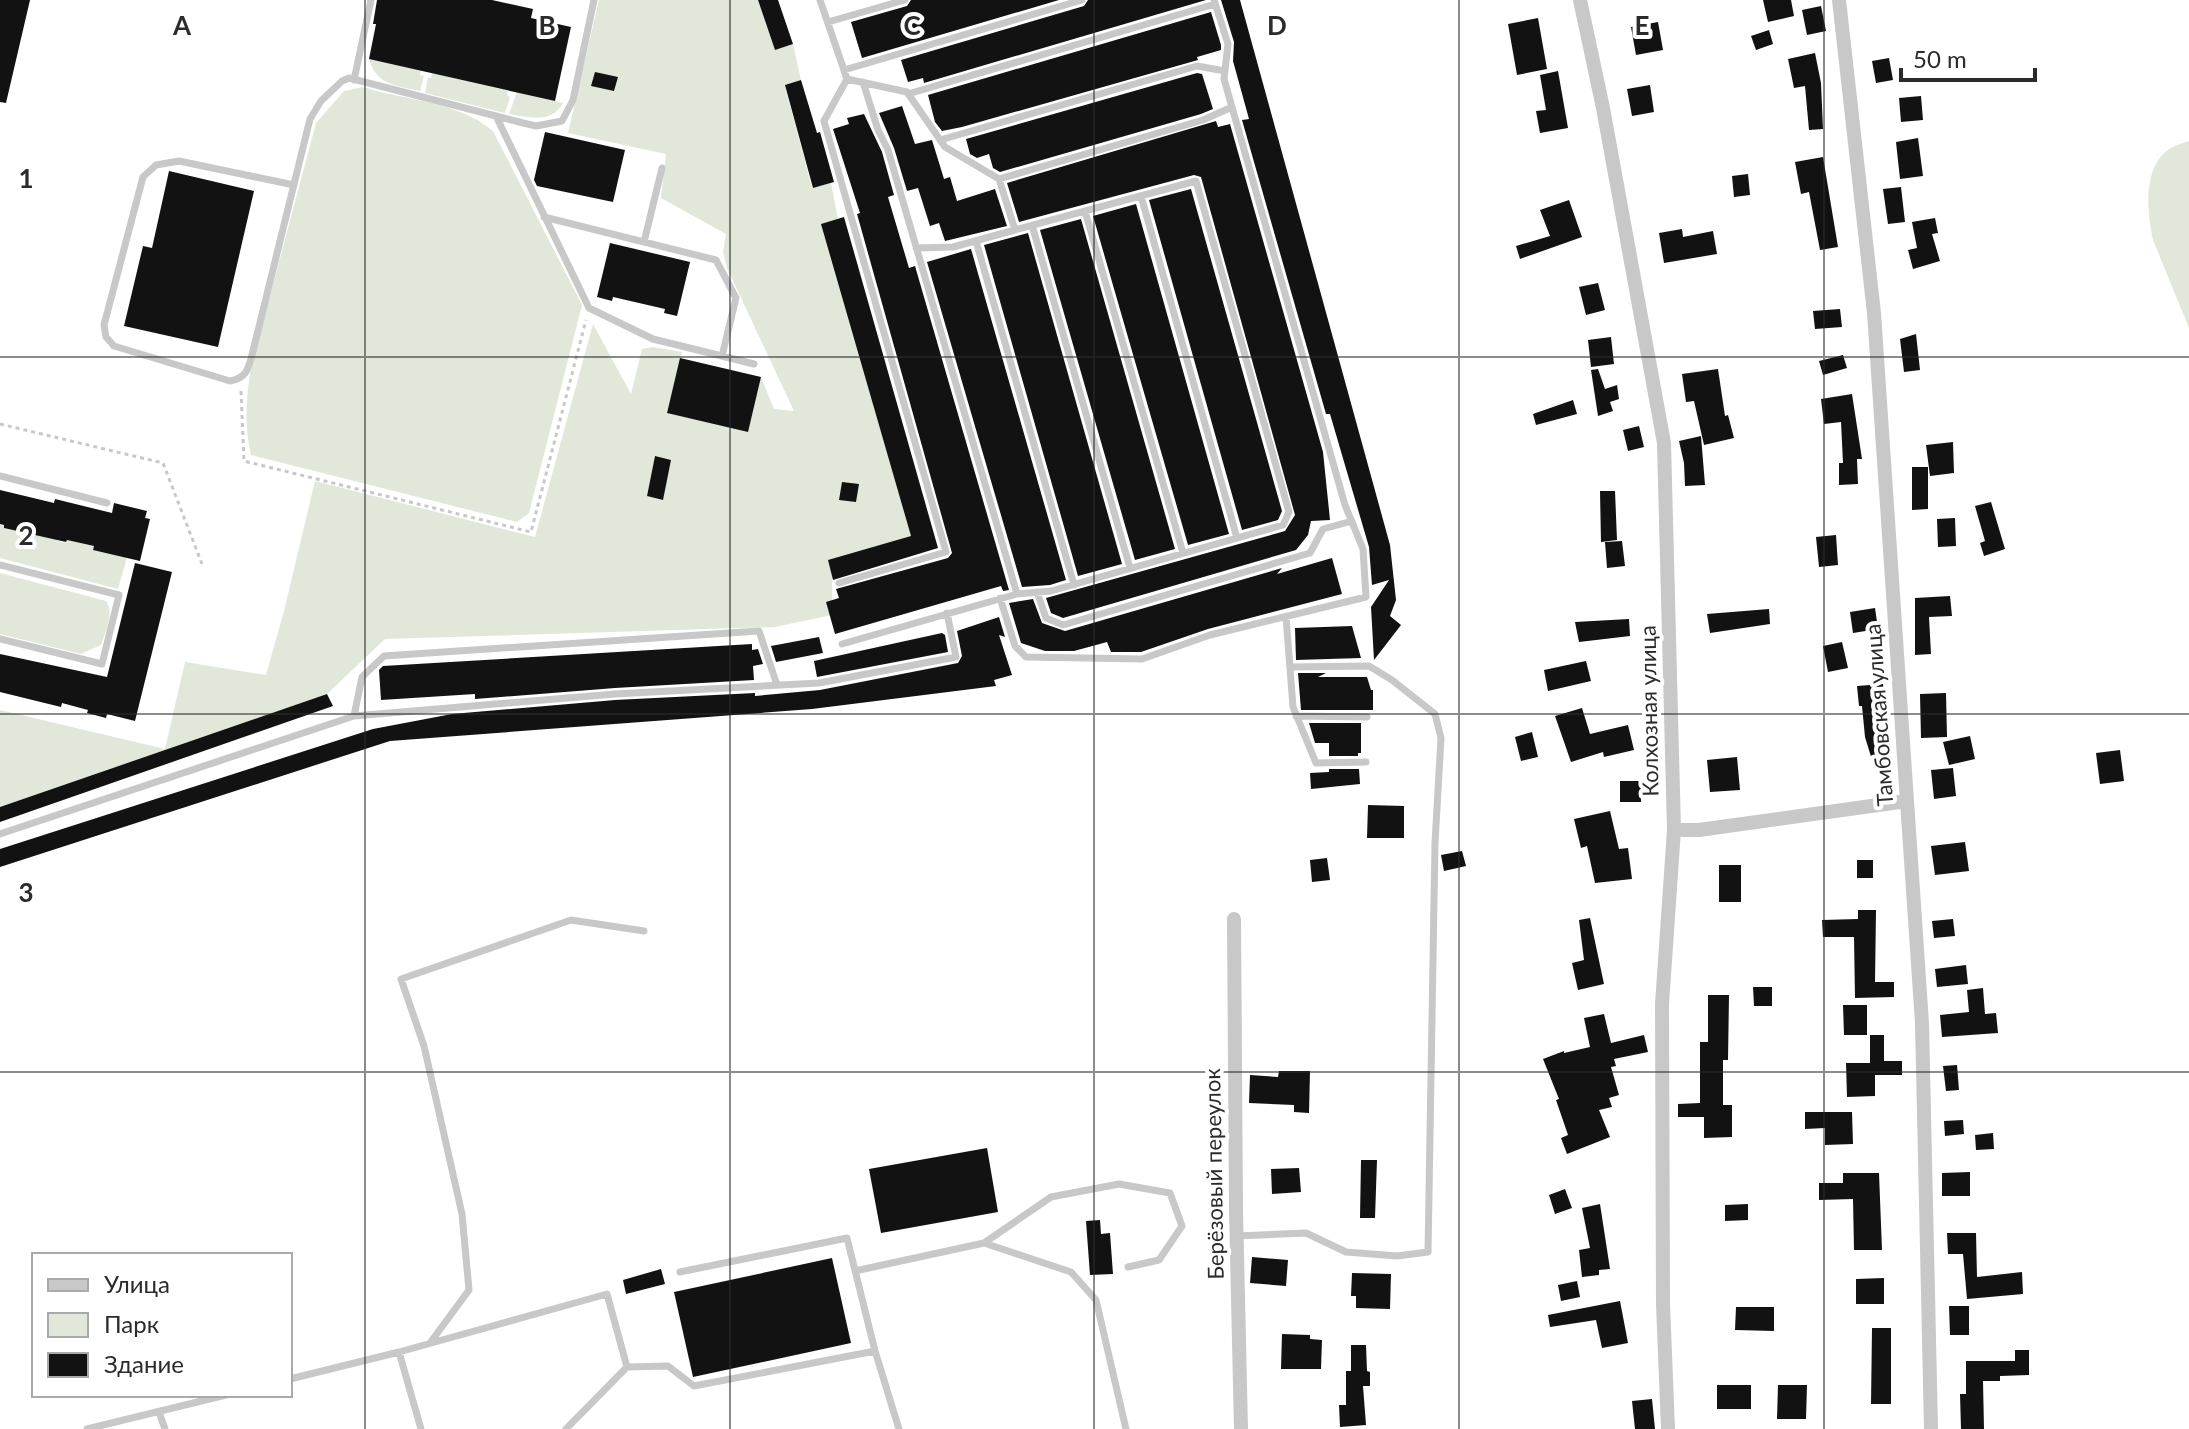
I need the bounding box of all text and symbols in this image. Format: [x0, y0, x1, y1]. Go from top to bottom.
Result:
text: A [172, 9, 192, 41]
text: B [538, 9, 556, 41]
text: C [903, 9, 921, 41]
text: D [1267, 9, 1287, 41]
text: E [1635, 9, 1649, 41]
scale bar [1901, 32, 2035, 82]
text: 50 m [1913, 44, 1967, 73]
text: 1 [18, 162, 34, 194]
text: 2 [18, 519, 34, 551]
street label: Тамбовская улица [1859, 623, 1898, 807]
street label: Колхозная улица [1634, 625, 1663, 797]
text: 3 [18, 876, 34, 908]
street label: Берёзовый переулок [1198, 1068, 1229, 1280]
legend [32, 1253, 292, 1397]
text: Улица [104, 1269, 170, 1298]
text: Парк [104, 1309, 160, 1338]
text: Здание [104, 1349, 184, 1378]

